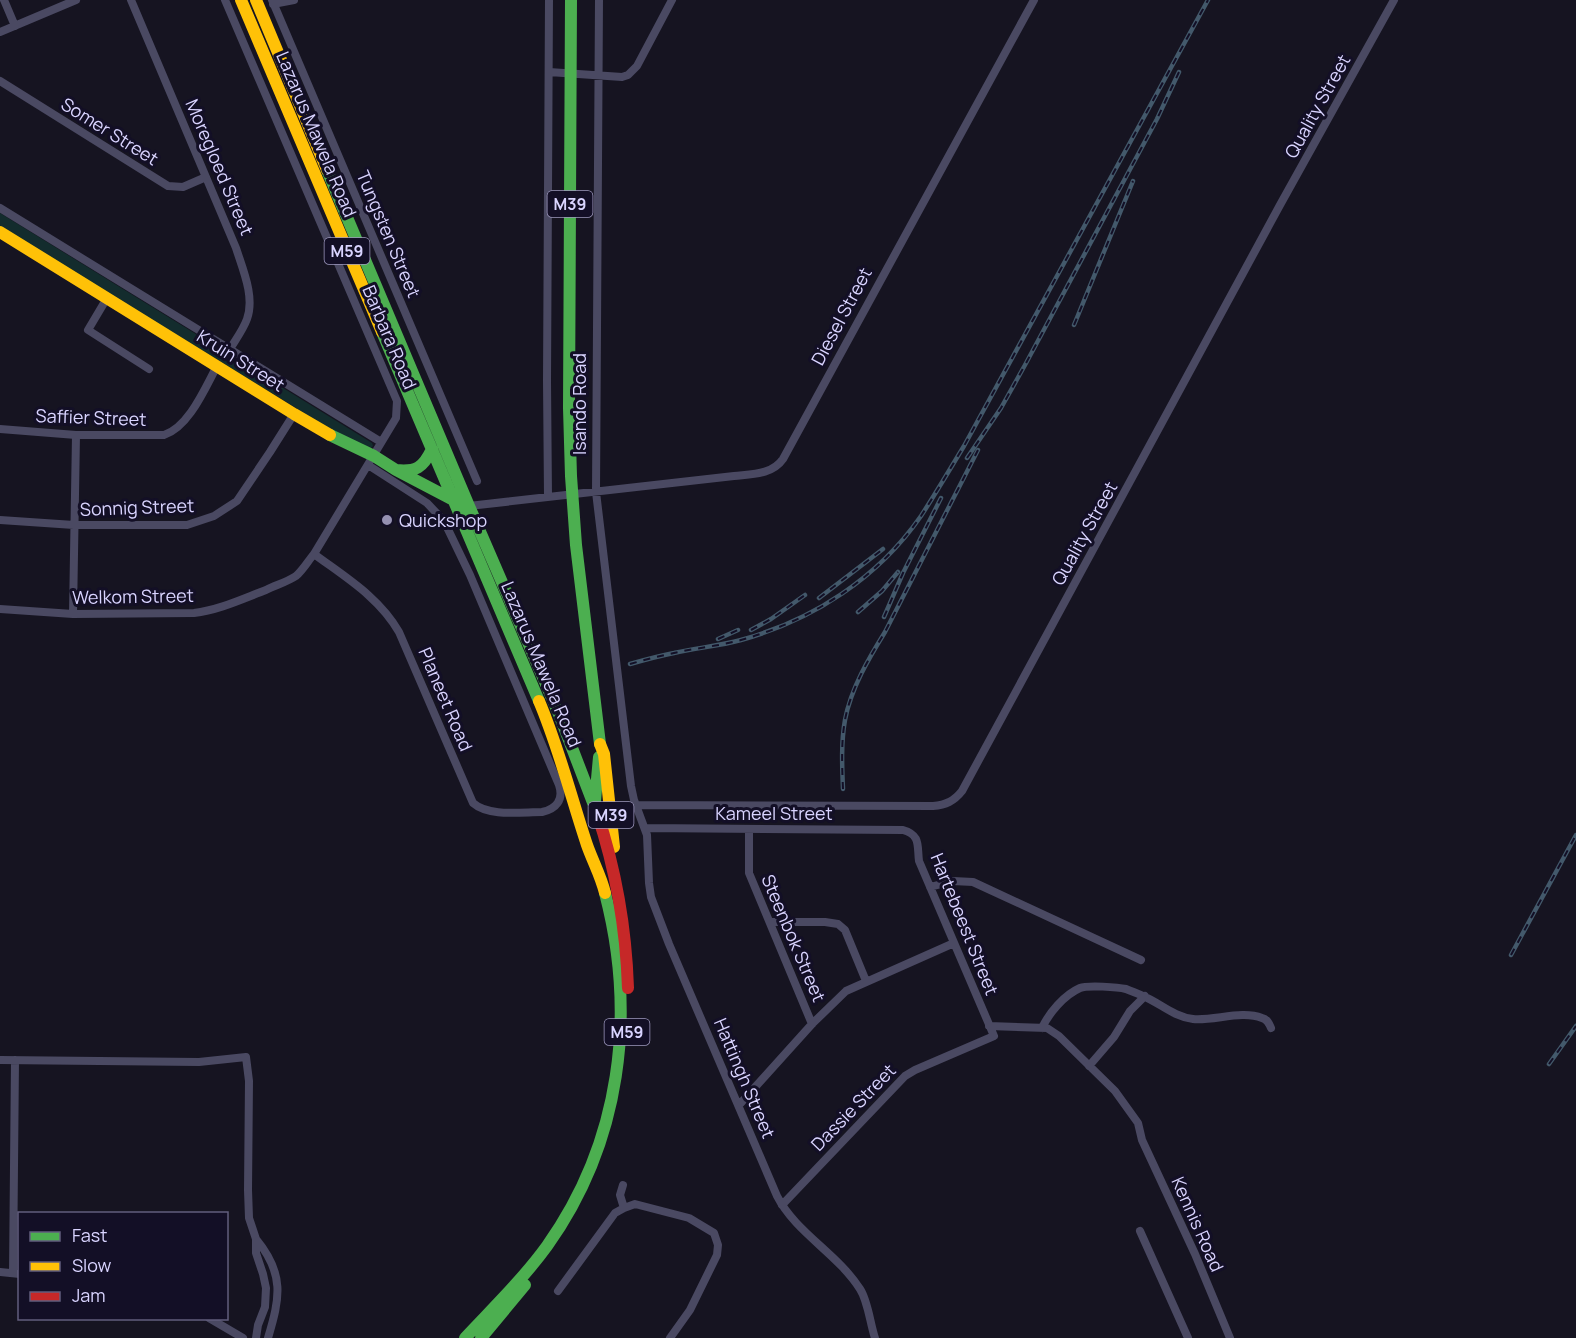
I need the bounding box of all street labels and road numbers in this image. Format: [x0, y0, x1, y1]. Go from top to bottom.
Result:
street label: Lazarus Mawela Road [271, 48, 363, 220]
street label: Quality Street [1279, 50, 1355, 162]
street label: Somer Street [57, 92, 163, 170]
street label: Moregloed Street [180, 95, 260, 239]
street label: Tungsten Street [351, 167, 427, 301]
road number: M39 [548, 191, 592, 217]
road number: M59 [324, 238, 370, 264]
street label: Diesel Street [805, 263, 877, 369]
street label: Barbara Road [357, 281, 423, 393]
street label: Kruin Street [193, 324, 289, 396]
street label: Isando Road [567, 353, 591, 455]
street label: Saffier Street [35, 403, 147, 431]
street label: Quality Street [1046, 477, 1122, 589]
street label: Sonnig Street [79, 493, 195, 521]
street label: Lazarus Mawela Road [496, 578, 588, 750]
street label: Welkom Street [72, 583, 194, 609]
street label: Planeet Road [413, 644, 479, 754]
street label: Kameel Street [715, 801, 833, 825]
road number: M39 [588, 802, 634, 828]
street label: Hartebeest Street [926, 849, 1004, 999]
street label: Steenbok Street [756, 871, 832, 1005]
street label: Hattingh Street [709, 1014, 781, 1142]
road number: M59 [604, 1019, 650, 1045]
street label: Dassie Street [805, 1058, 901, 1156]
street label: Kennis Road [1166, 1173, 1230, 1275]

